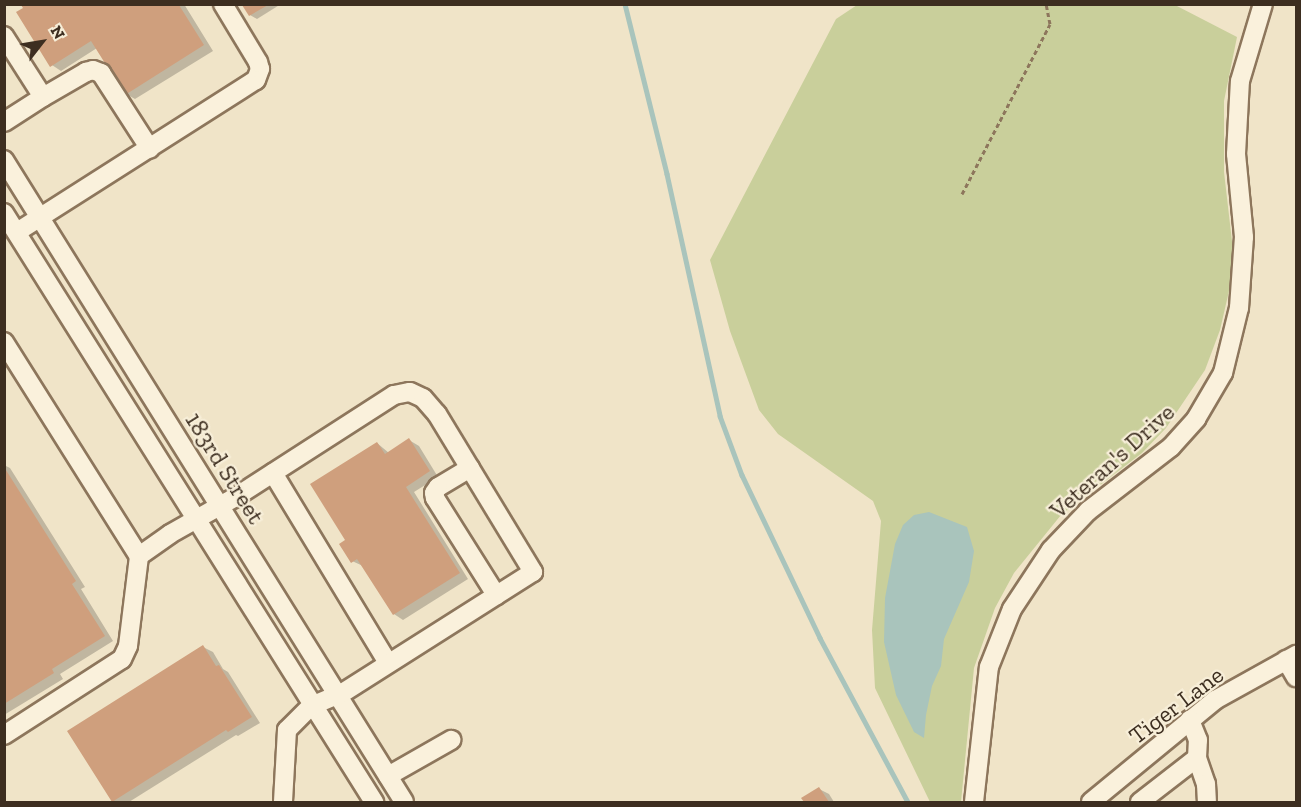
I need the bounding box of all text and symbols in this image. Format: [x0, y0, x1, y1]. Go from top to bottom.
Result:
north arrow [12, 12, 72, 72]
text: N [47, 22, 69, 43]
street label: Veteran's Drive [1044, 398, 1180, 524]
street label: 183rd Street [179, 407, 271, 529]
street label: Tiger Lane [1123, 660, 1229, 750]

